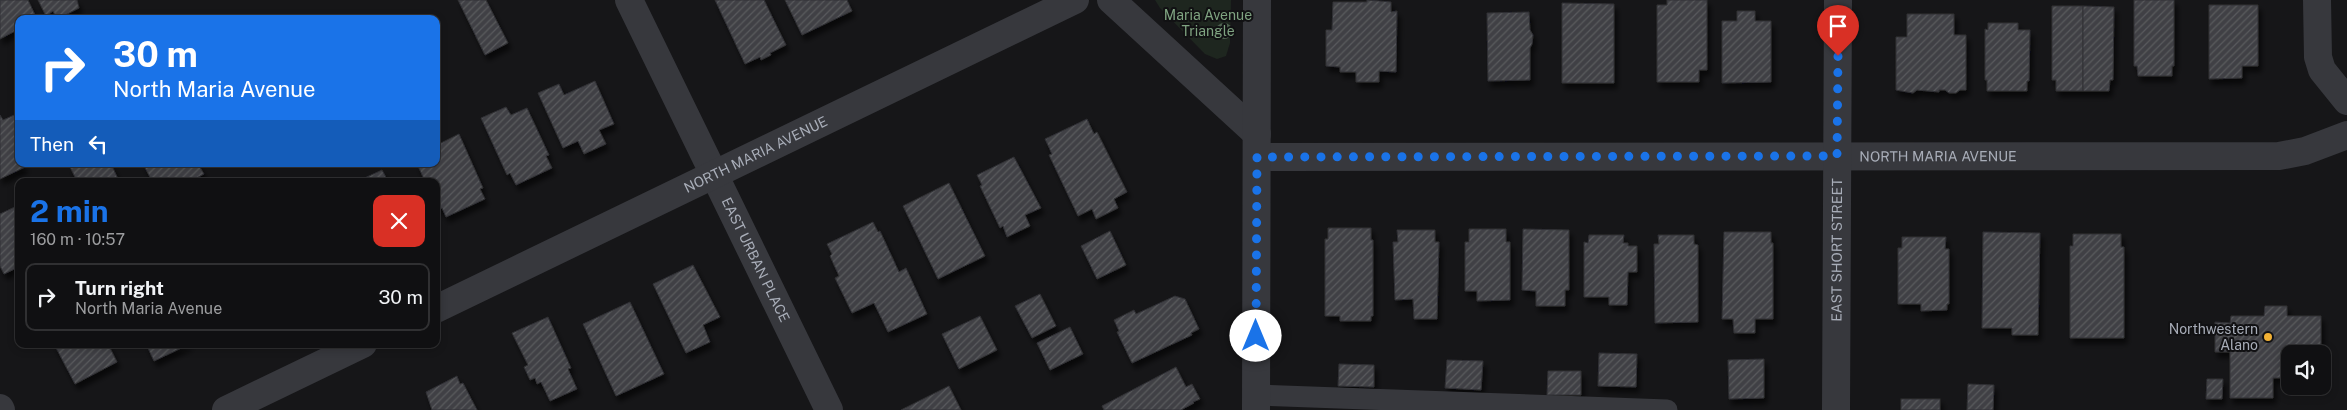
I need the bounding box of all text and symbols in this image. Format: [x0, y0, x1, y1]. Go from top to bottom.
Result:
pin [1817, 5, 1859, 56]
park label: Maria Avenue Triangle [1164, 7, 1252, 39]
icon: arrive [1824, 12, 1852, 40]
text: 30 m [113, 34, 198, 75]
icon: right [30, 35, 95, 100]
text: North Maria Avenue [113, 76, 315, 102]
street label: NORTH MARIA AVENUE [681, 113, 830, 196]
icon: left [84, 130, 112, 158]
text: Then [30, 133, 74, 155]
street label: NORTH MARIA AVENUE [1859, 148, 2017, 164]
street label: EAST SHORT STREET [1828, 178, 1845, 322]
text: 2 min [30, 193, 109, 229]
button: close [373, 195, 425, 247]
street label: EAST URBAN PLACE [719, 195, 793, 325]
text: 160 m · 10:57 [30, 230, 125, 249]
text: Turn right [75, 277, 164, 299]
icon: right [32, 283, 60, 311]
text: 30 m [378, 286, 423, 308]
text: North Maria Avenue [75, 299, 222, 318]
position arrow [1229, 309, 1281, 361]
place label: Northwestern Alano [2169, 321, 2258, 353]
marker: Northwestern Alano [2262, 331, 2274, 343]
map controls [2281, 345, 2331, 395]
button: sound [2281, 345, 2331, 395]

